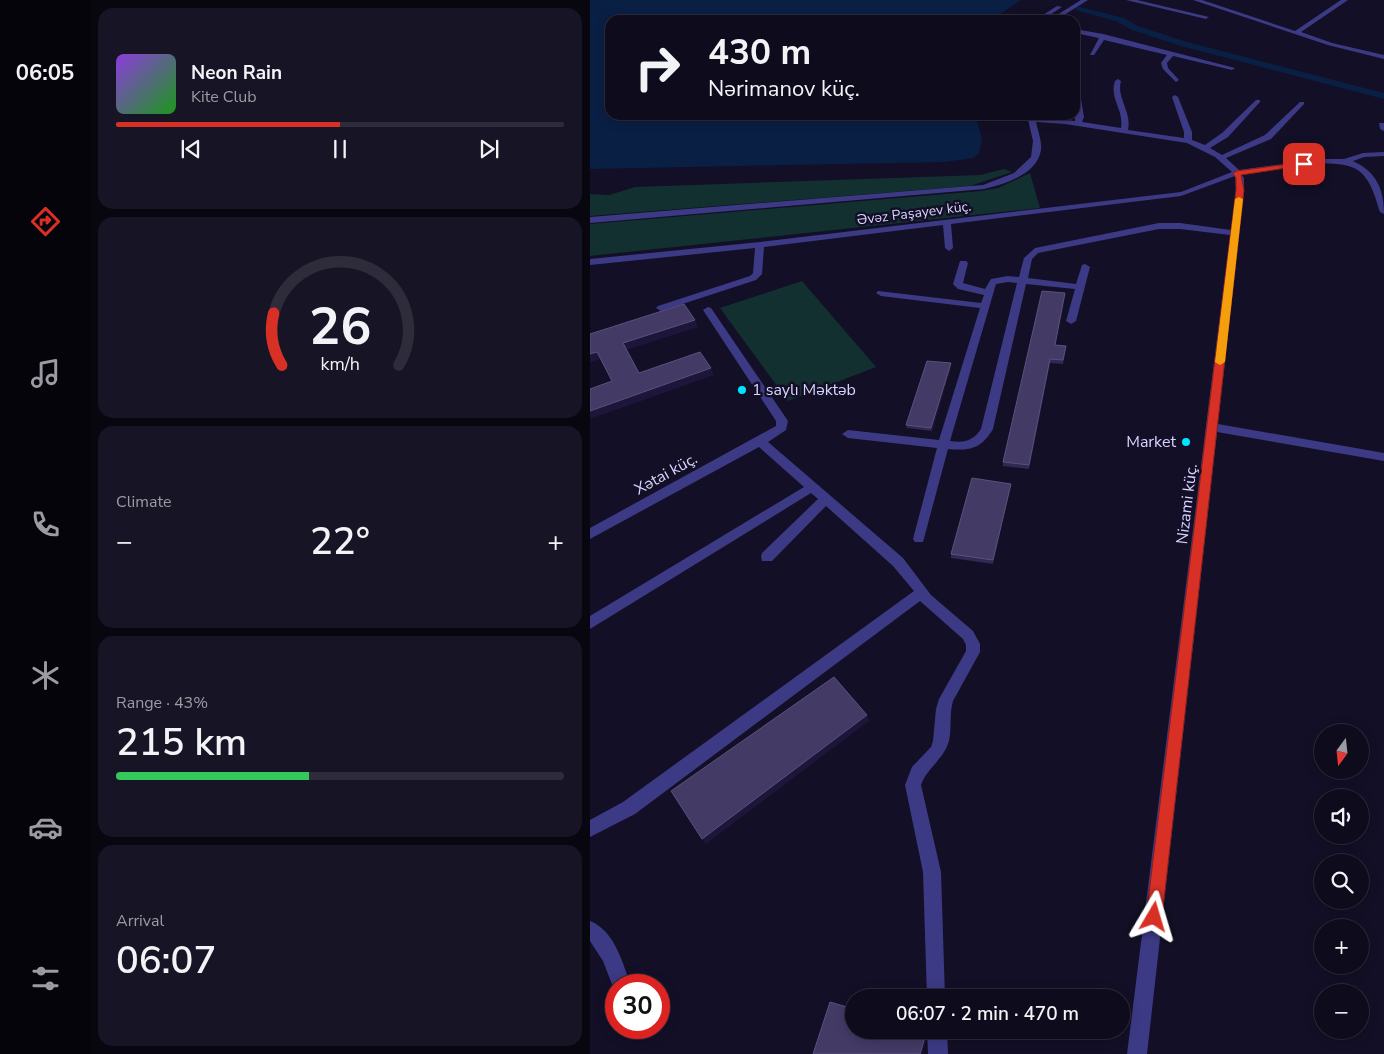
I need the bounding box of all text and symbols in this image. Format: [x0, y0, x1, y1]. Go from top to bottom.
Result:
text: 430 m [708, 29, 811, 76]
icon: right [625, 35, 690, 100]
text: 06:05 [16, 58, 74, 88]
text: Neon Rain [191, 60, 282, 86]
text: Nərimanov küç. [708, 74, 860, 104]
text: Kite Club [191, 86, 257, 108]
icon: previous [177, 135, 205, 163]
icon: pause [326, 135, 354, 163]
icon: next [475, 135, 503, 163]
pin [1283, 143, 1325, 185]
icon: arrive [1290, 150, 1318, 178]
street label: Əvəz Paşayev küç. [856, 197, 972, 229]
icon: directions [28, 204, 63, 239]
text: 26 [309, 291, 371, 362]
text: km/h [320, 352, 360, 376]
icon: music [28, 356, 63, 391]
place label: 1 saylı Məktəb [752, 379, 856, 401]
marker: 1 saylı Məktəb [736, 384, 748, 396]
place label: Market [1126, 431, 1176, 453]
marker: Market [1180, 436, 1192, 448]
street label: Xətai küç. [631, 448, 701, 500]
street label: Nizami küç. [1171, 462, 1203, 546]
text: Climate [116, 491, 171, 513]
icon: phone [28, 507, 63, 542]
text: 22° [310, 516, 370, 567]
text: − [116, 523, 133, 561]
text: + [547, 523, 564, 561]
icon: climate [28, 658, 63, 693]
text: Range · 43% [116, 692, 208, 714]
text: 215 km [116, 717, 247, 768]
north arrow [1314, 724, 1369, 779]
map controls [1314, 724, 1369, 1039]
button: sound [1314, 789, 1369, 844]
icon: car [28, 810, 63, 845]
button: search [1314, 854, 1369, 909]
position arrow [1127, 890, 1179, 942]
text: Arrival [116, 910, 164, 932]
button: + [1314, 919, 1369, 974]
text: 06:07 [116, 935, 216, 986]
icon: filters [28, 961, 63, 996]
speed limit sign: 30 [605, 974, 670, 1039]
button: − [1314, 984, 1369, 1039]
text: 06:07 · 2 min · 470 m [896, 1001, 1079, 1027]

